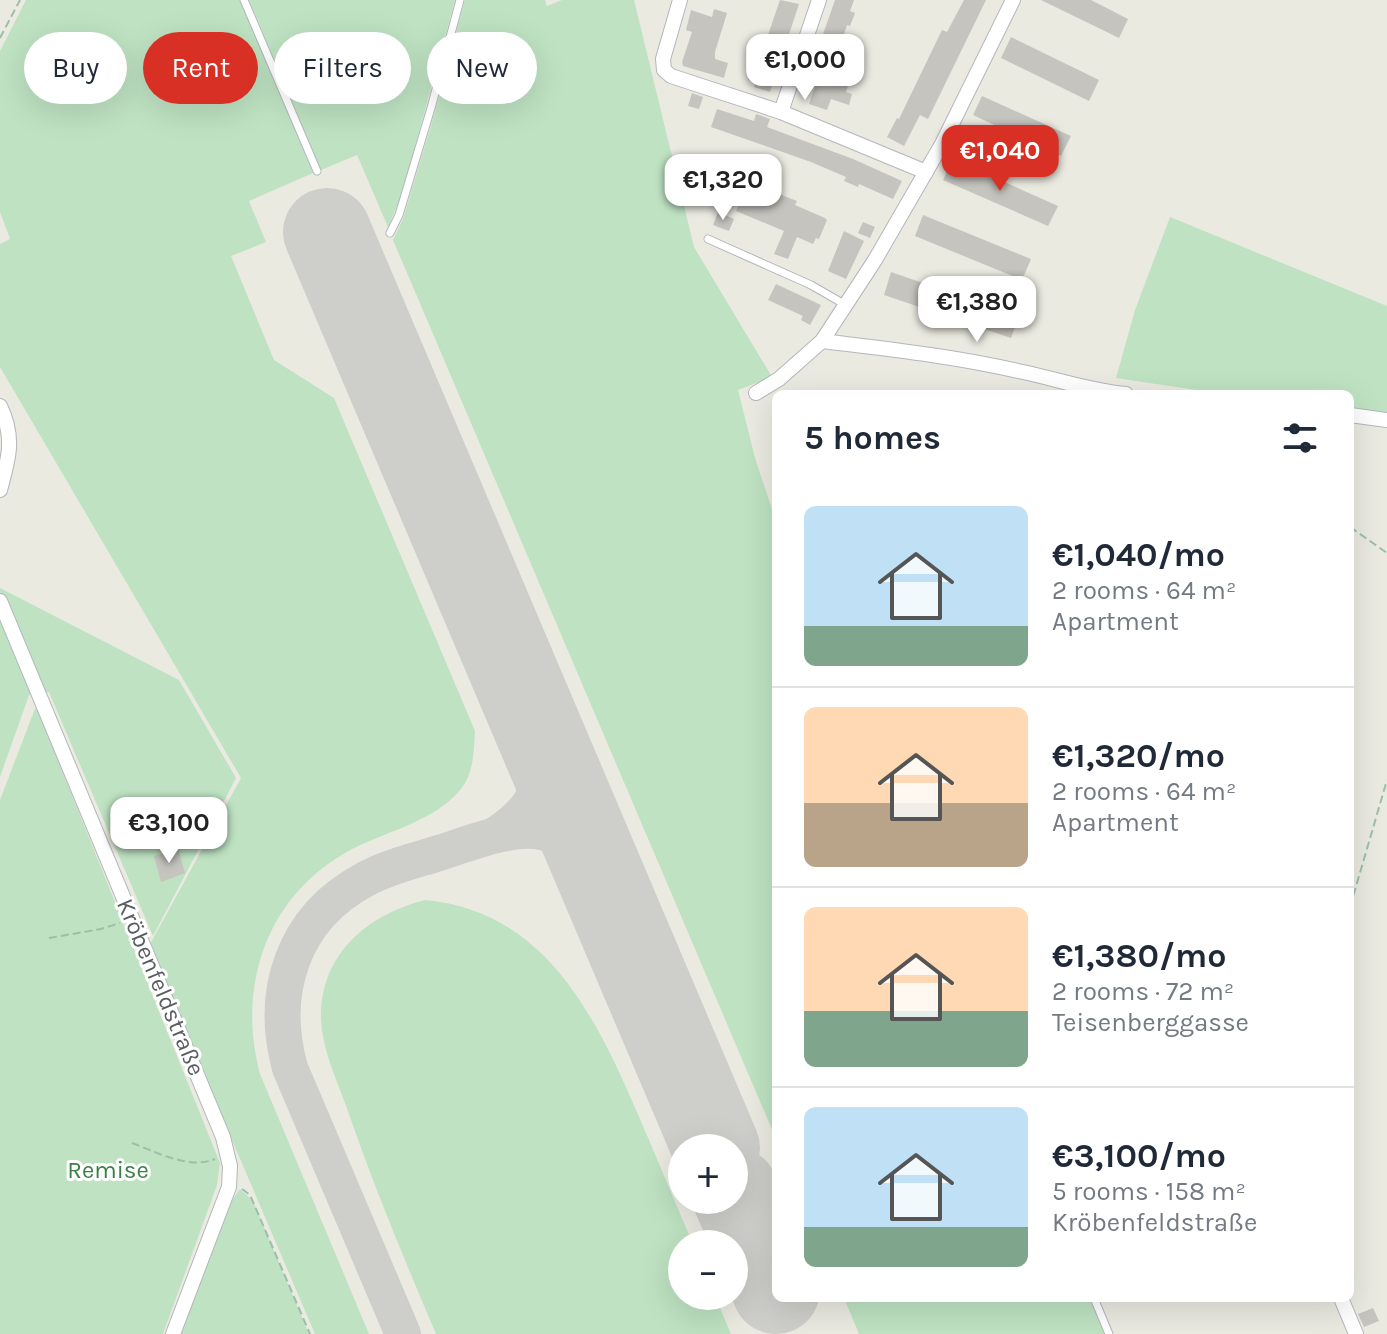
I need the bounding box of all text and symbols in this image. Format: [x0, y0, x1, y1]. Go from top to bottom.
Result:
chip: Buy [24, 32, 127, 104]
chip: Rent [143, 32, 258, 104]
chip: Filters [274, 32, 411, 104]
chip: New [427, 32, 537, 104]
pin: €1,000 [740, 34, 870, 102]
text: €1,000 [764, 44, 846, 75]
pin: €1,040 [935, 125, 1065, 193]
text: €1,040 [960, 135, 1040, 166]
pin: €1,320 [658, 154, 788, 222]
text: €1,320 [683, 164, 763, 195]
pin: €1,380 [912, 276, 1042, 344]
text: €1,380 [936, 286, 1018, 317]
icon: filters [1278, 416, 1322, 460]
text: 5 homes [804, 418, 941, 458]
text: €1,040/mo [1052, 535, 1225, 575]
icon: home [868, 538, 964, 634]
text: 2 rooms · 64 m² [1052, 575, 1236, 606]
text: Apartment [1052, 606, 1179, 637]
text: €1,320/mo [1052, 736, 1225, 776]
icon: home [868, 739, 964, 835]
text: 2 rooms · 64 m² [1052, 776, 1236, 807]
pin: €3,100 [104, 797, 234, 865]
text: €3,100 [128, 807, 210, 838]
text: Apartment [1052, 807, 1179, 838]
street label: Kröbenfeldstraße [111, 894, 211, 1080]
text: €1,380/mo [1052, 936, 1226, 976]
icon: home [868, 939, 964, 1035]
text: 2 rooms · 72 m² [1052, 976, 1234, 1007]
text: Teisenberggasse [1052, 1007, 1249, 1038]
map controls [668, 1134, 748, 1310]
button: + [668, 1134, 748, 1214]
text: €3,100/mo [1052, 1136, 1226, 1176]
icon: home [868, 1139, 964, 1235]
park label: Remise [67, 1156, 149, 1184]
text: 5 rooms · 158 m² [1052, 1176, 1246, 1207]
text: Kröbenfeldstraße [1052, 1207, 1257, 1238]
button: − [668, 1230, 748, 1310]

